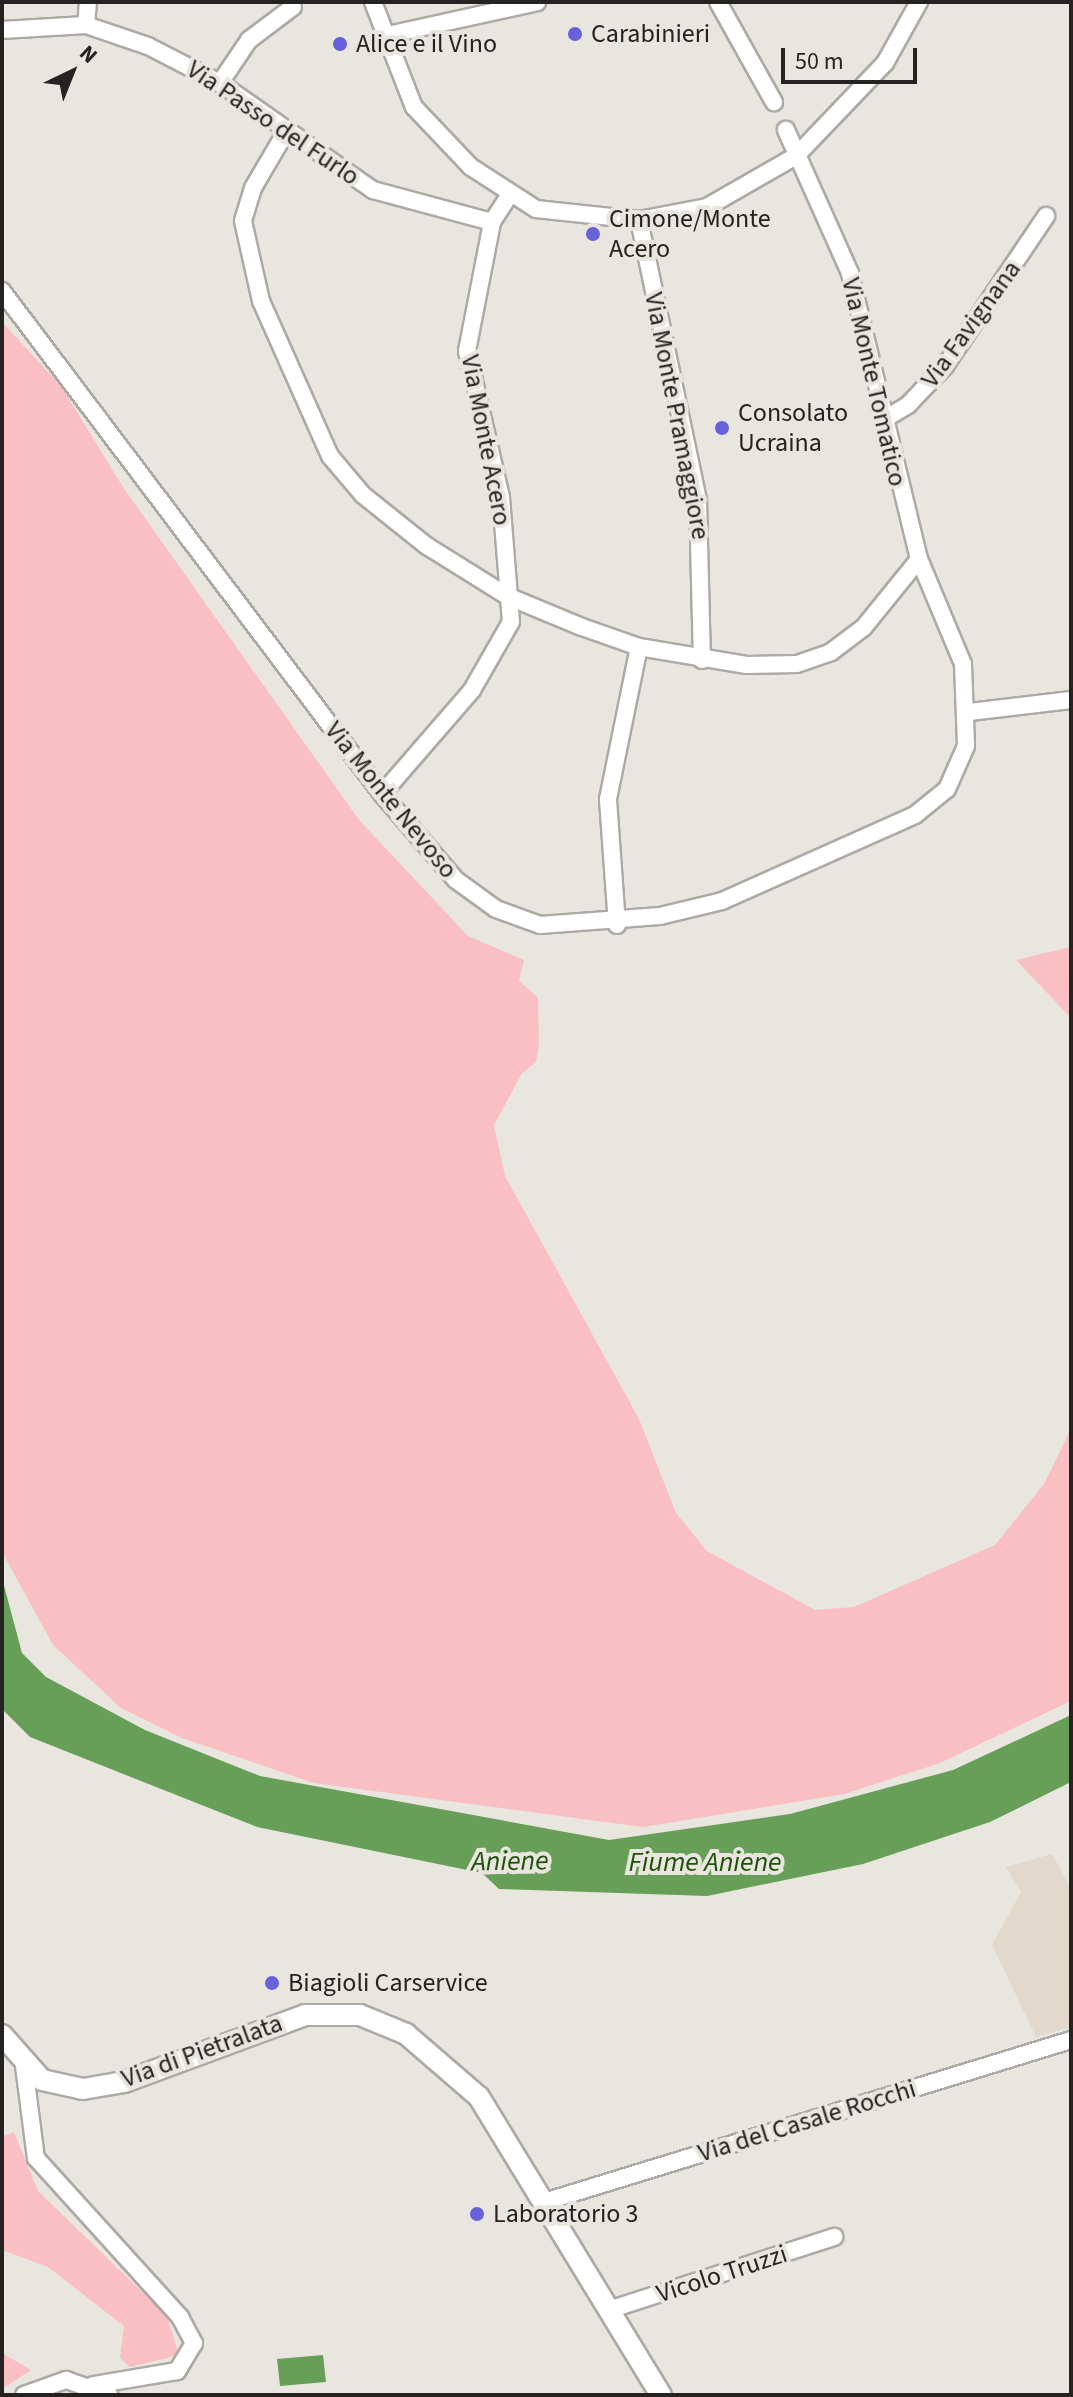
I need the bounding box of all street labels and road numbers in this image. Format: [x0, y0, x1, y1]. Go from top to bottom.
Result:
street label: Via Passo del Furlo [181, 54, 365, 192]
street label: Via Favignana [914, 254, 1028, 394]
street label: Via Monte Tomatico [835, 275, 913, 489]
street label: Via Monte Pramaggiore [638, 290, 716, 542]
street label: Via Monte Acero [454, 352, 518, 528]
street label: Via Monte Nevoso [318, 715, 464, 885]
street label: Via di Pietralata [117, 2007, 287, 2095]
street label: Via del Casale Rocchi [694, 2073, 920, 2169]
street label: Vicolo Truzzi [653, 2238, 791, 2310]

